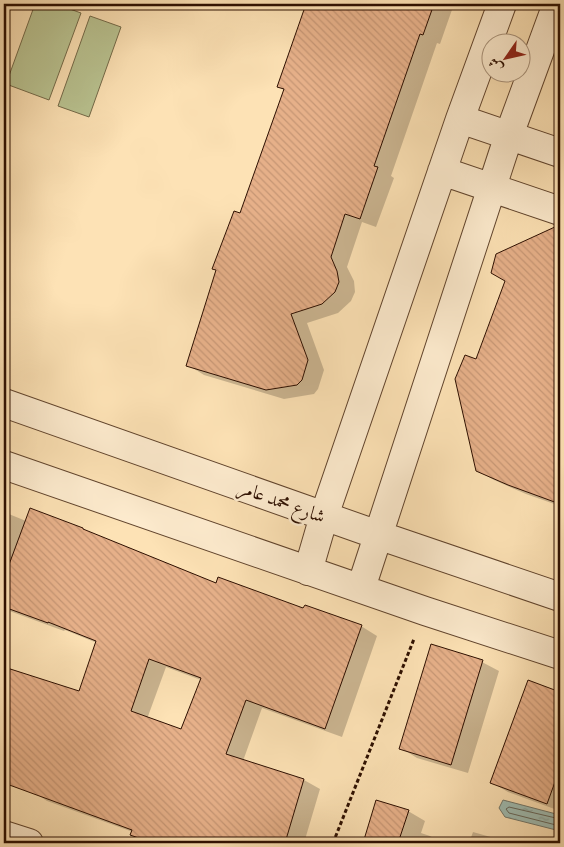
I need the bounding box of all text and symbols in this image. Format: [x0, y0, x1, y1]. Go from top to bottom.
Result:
north arrow [482, 32, 532, 82]
text: ش [485, 53, 509, 76]
street label: شارع محمد عامر [234, 475, 329, 532]

